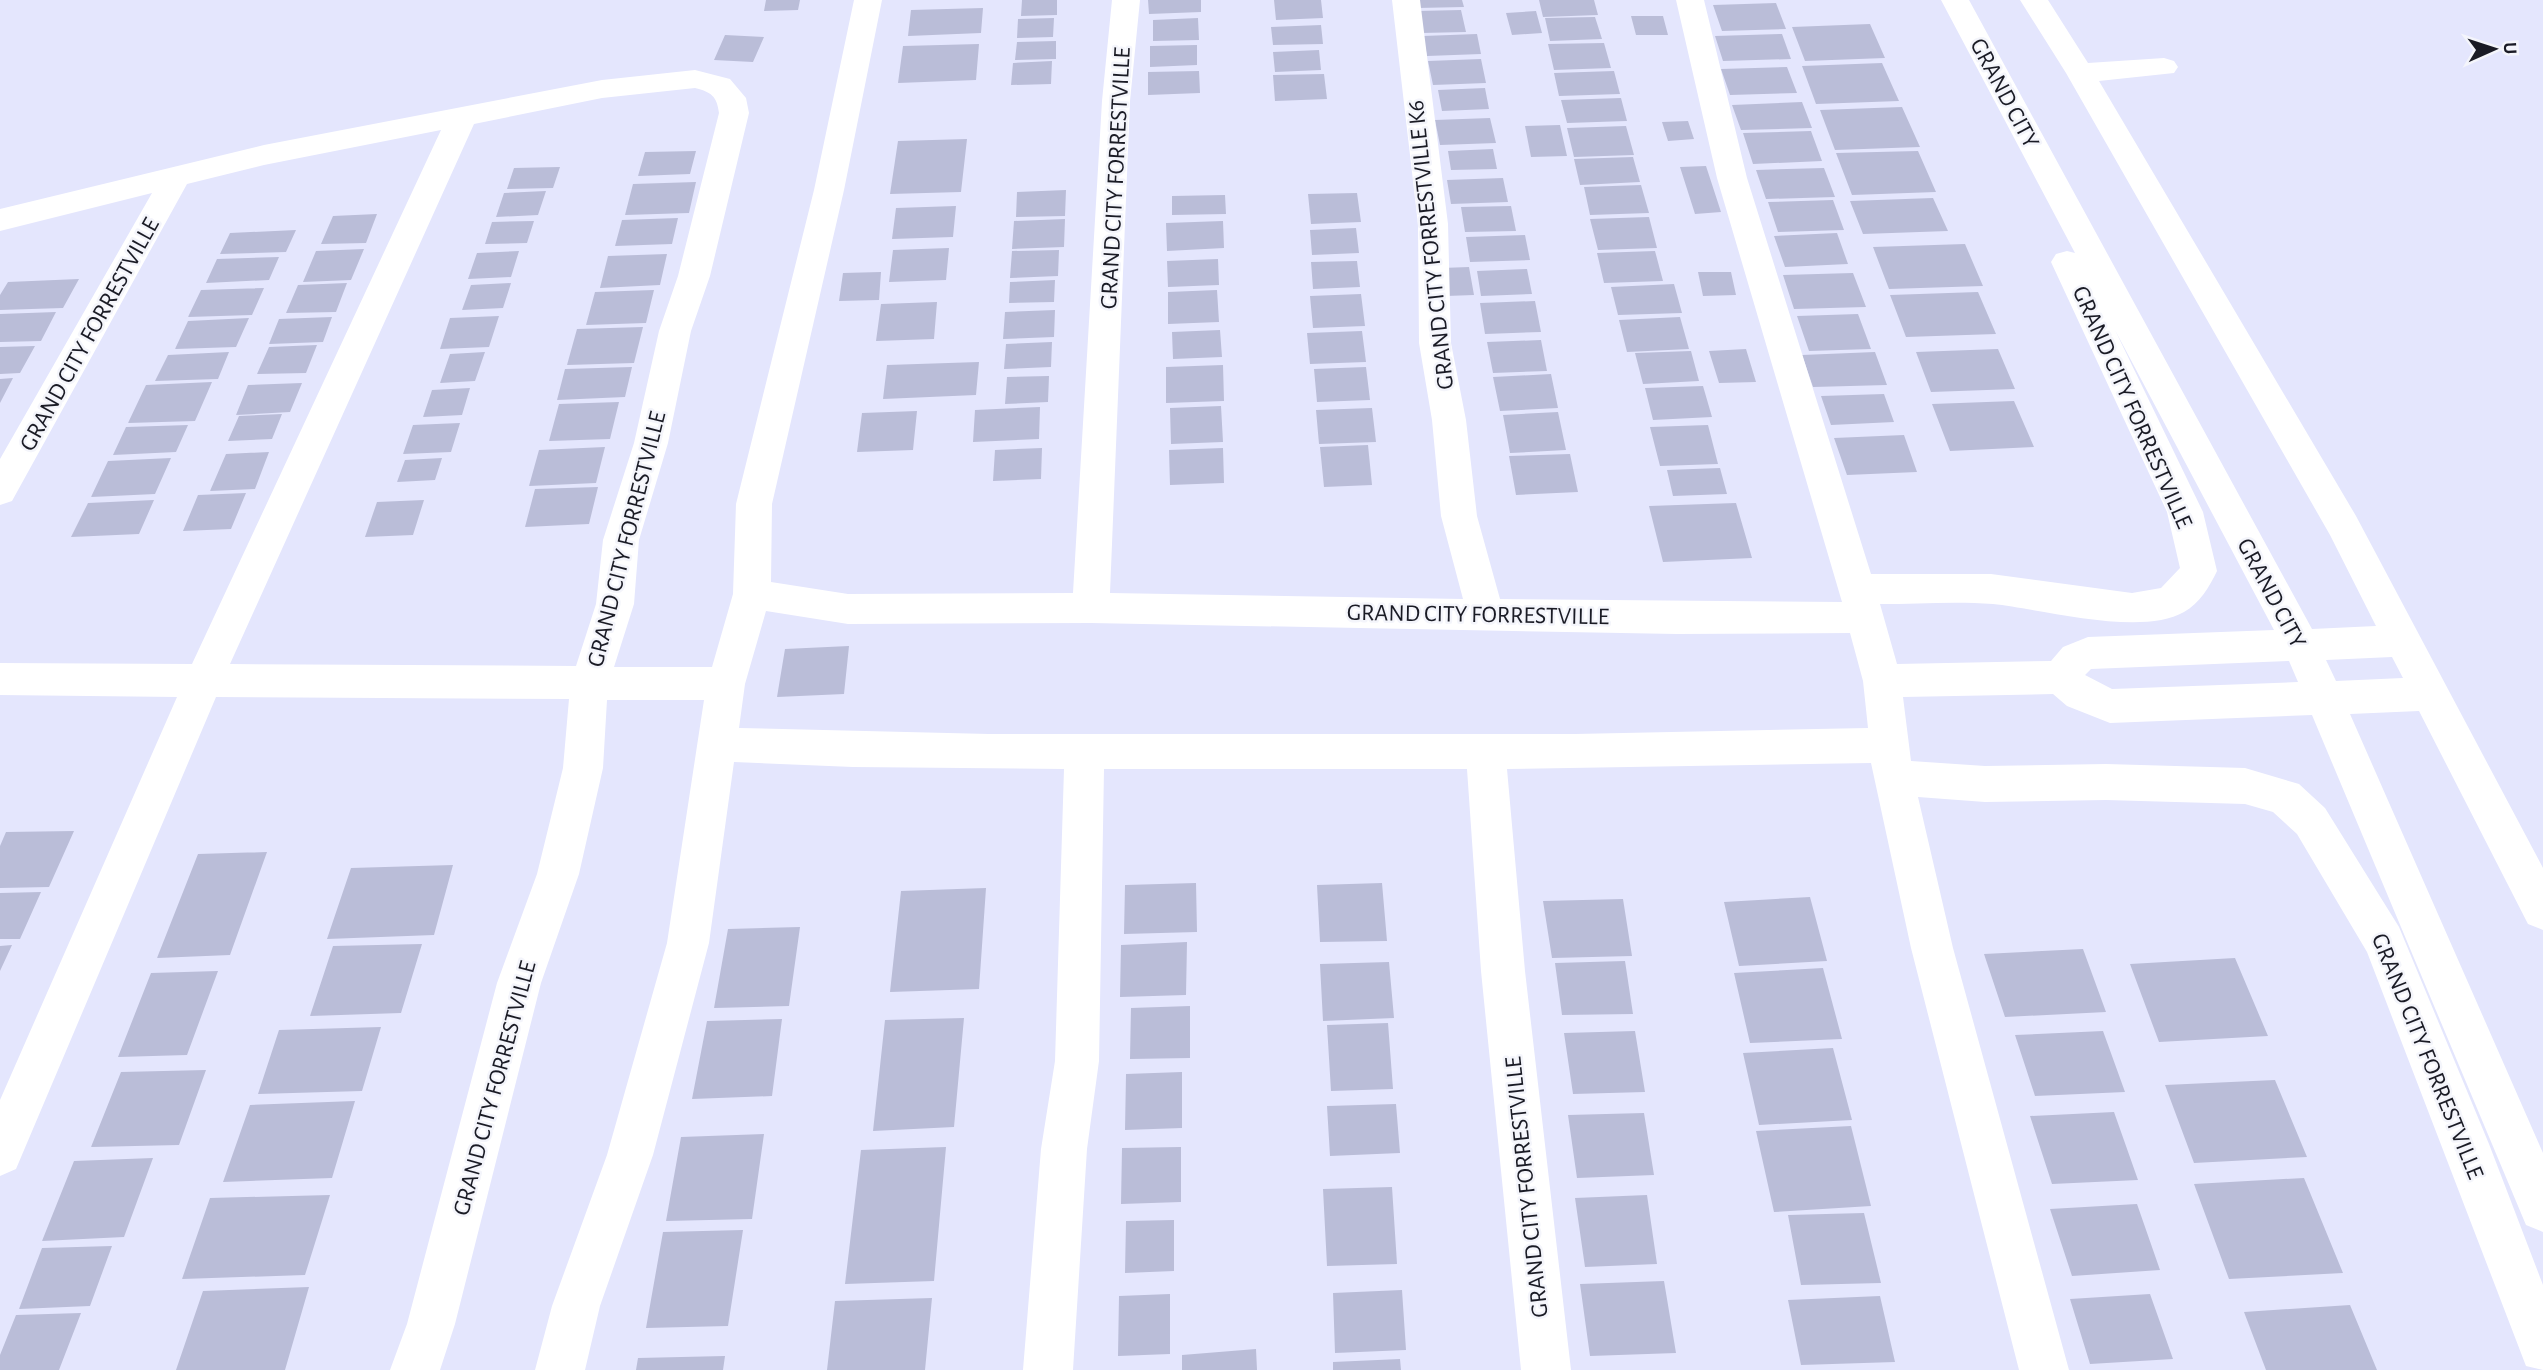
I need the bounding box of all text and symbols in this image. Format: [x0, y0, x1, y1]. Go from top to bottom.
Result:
north arrow [2459, 14, 2529, 84]
street label: GRAND CITY [1965, 35, 2043, 153]
text: U [2500, 42, 2519, 55]
street label: GRAND CITY FORRESTVILLE [1097, 46, 1135, 310]
street label: GRAND CITY FORRESTVILLE K6 [1404, 99, 1458, 391]
street label: GRAND CITY FORRESTVILLE [16, 214, 164, 455]
street label: GRAND CITY FORRESTVILLE [2068, 283, 2197, 533]
street label: GRAND CITY FORRESTVILLE [584, 409, 670, 669]
street label: GRAND CITY [2232, 535, 2310, 653]
street label: GRAND CITY FORRESTVILLE [1347, 601, 1610, 629]
street label: GRAND CITY FORRESTVILLE [2367, 930, 2488, 1183]
street label: GRAND CITY FORRESTVILLE [449, 958, 541, 1218]
street label: GRAND CITY FORRESTVILLE [1501, 1055, 1553, 1319]

